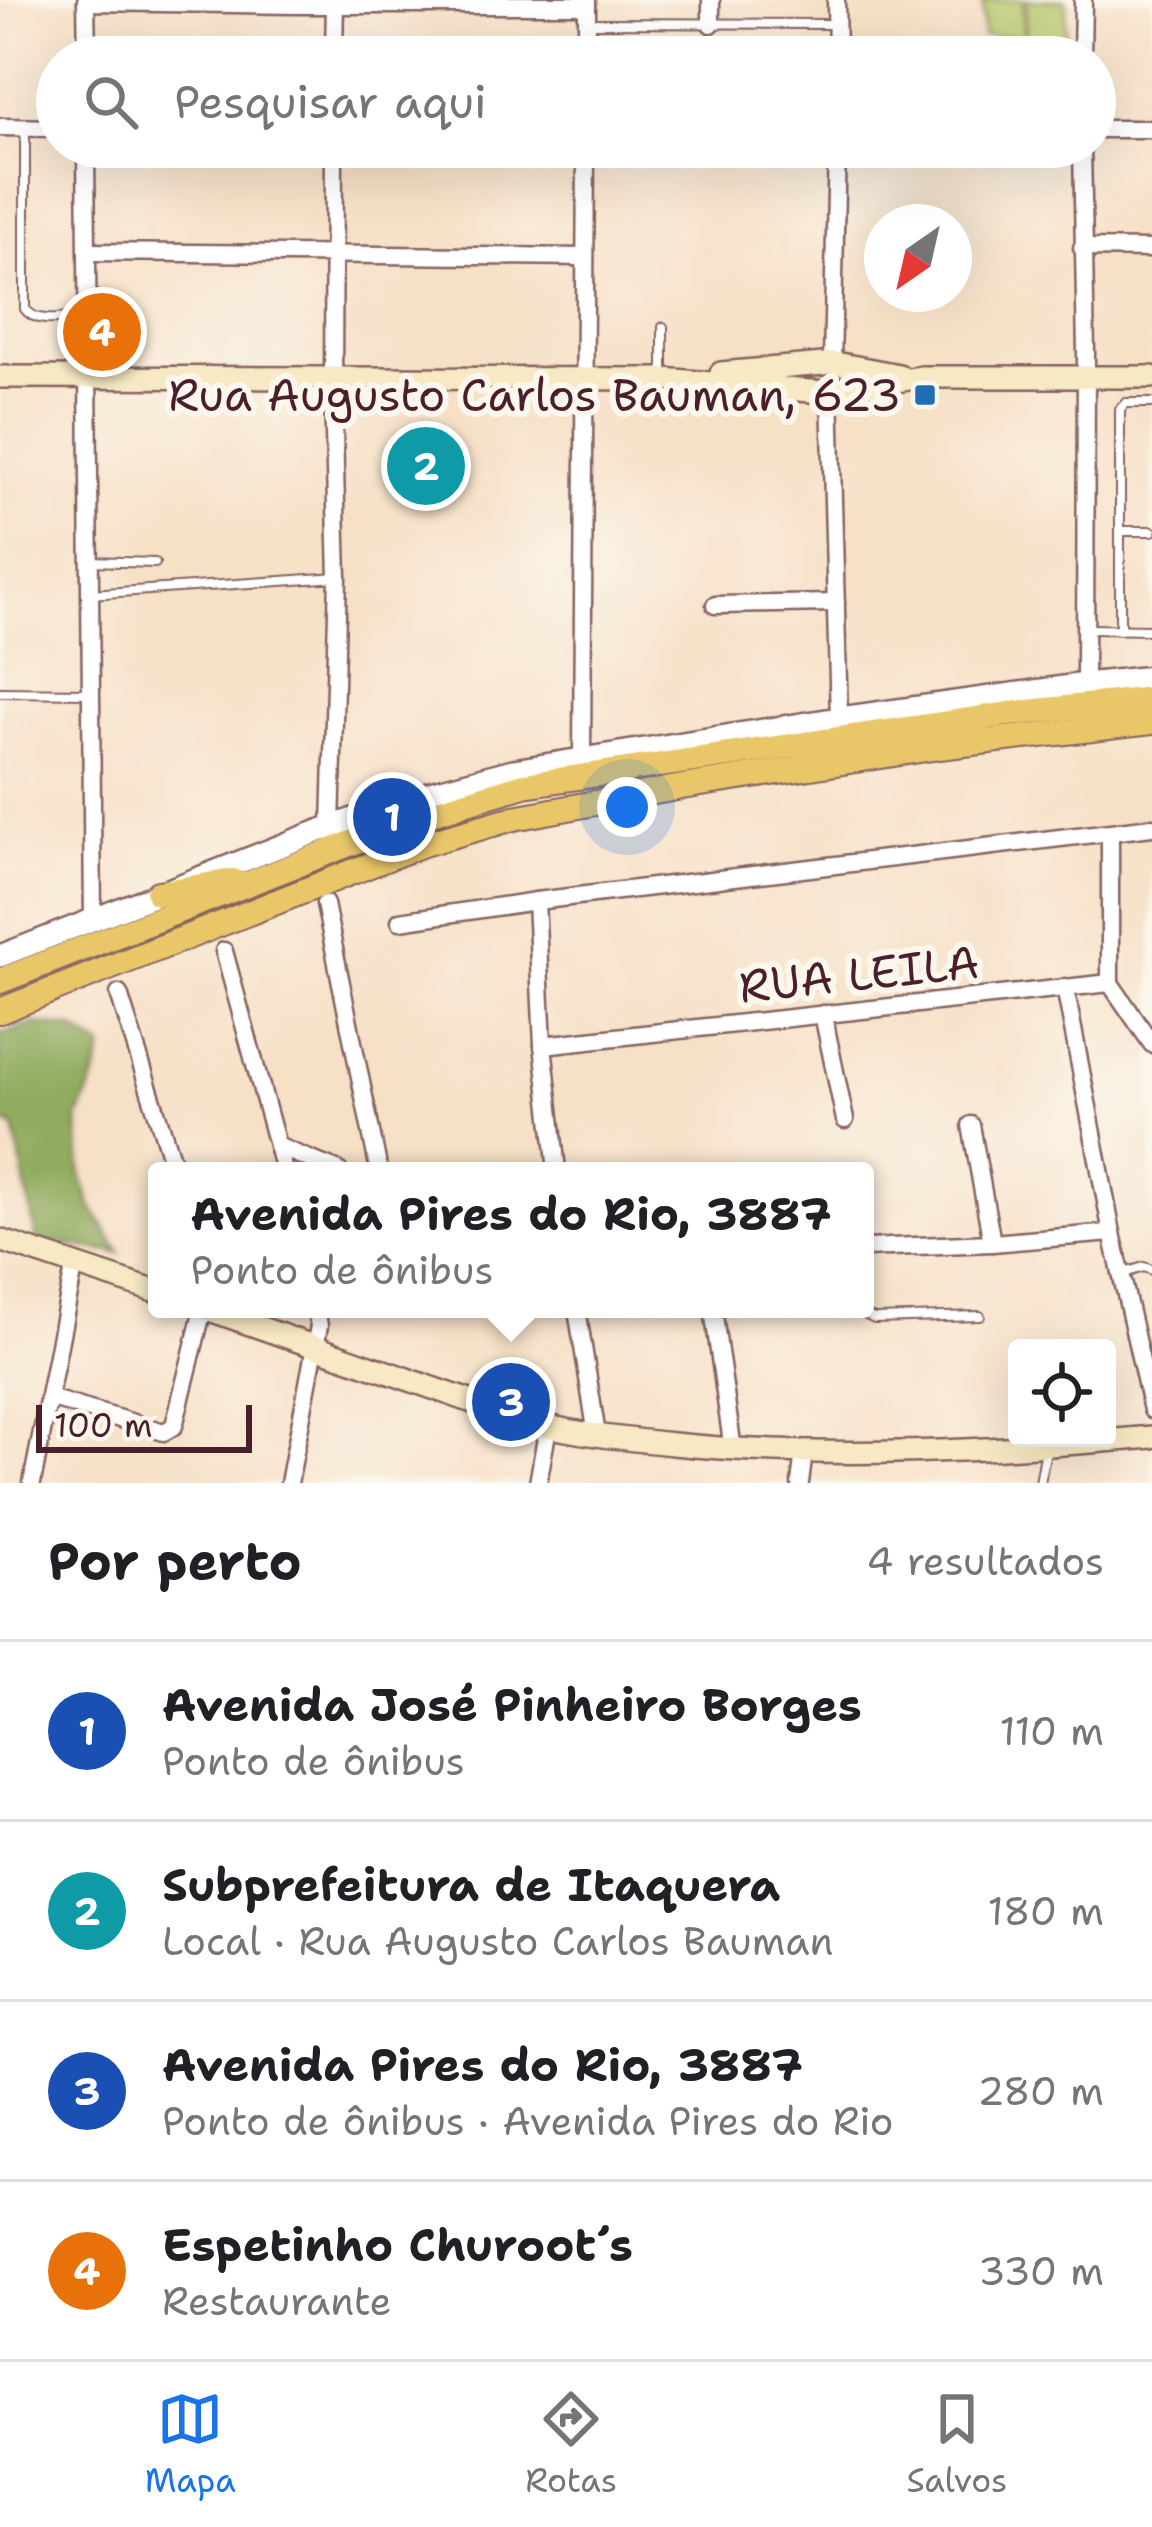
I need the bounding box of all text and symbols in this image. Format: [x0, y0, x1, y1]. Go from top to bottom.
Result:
search box [36, 36, 1116, 168]
icon: search [78, 69, 144, 135]
text: Pesquisar aqui [174, 72, 487, 132]
north arrow [864, 204, 972, 312]
pin: 4 [63, 287, 141, 377]
place label: Rua Augusto Carlos Bauman, 623 [168, 365, 901, 425]
marker: Rua Augusto Carlos Bauman, 623 [912, 382, 938, 408]
pin: 2 [387, 421, 465, 511]
pin: 1 [353, 772, 431, 862]
your location [597, 777, 657, 837]
street label: RUA LEILA [736, 932, 982, 1016]
popup [148, 1162, 874, 1318]
text: Avenida Pires do Rio, 3887 [191, 1184, 831, 1244]
text: Ponto de ônibus [191, 1244, 493, 1296]
map controls [1008, 1339, 1116, 1447]
button: locate [1008, 1339, 1116, 1447]
pin: 3 [472, 1357, 550, 1447]
scale bar [36, 1399, 252, 1452]
text: 100 m [54, 1403, 153, 1448]
text: Por perto [48, 1527, 302, 1595]
text: 4 resultados [866, 1535, 1104, 1587]
text: Avenida José Pinheiro Borges [162, 1675, 862, 1735]
text: 1 [78, 1705, 96, 1757]
text: 110 m [1000, 1705, 1104, 1757]
text: Ponto de ônibus [162, 1735, 465, 1787]
text: Subprefeitura de Itaquera [162, 1855, 780, 1915]
text: 2 [73, 1885, 101, 1937]
text: 180 m [988, 1885, 1104, 1937]
text: Local · Rua Augusto Carlos Bauman [162, 1915, 833, 1967]
text: Avenida Pires do Rio, 3887 [162, 2035, 803, 2095]
text: 3 [73, 2065, 101, 2117]
text: 280 m [977, 2065, 1104, 2117]
text: Ponto de ônibus · Avenida Pires do Rio [162, 2095, 893, 2147]
text: Espetinho Churoot´s [162, 2215, 633, 2275]
text: 4 [73, 2245, 101, 2297]
text: 330 m [978, 2245, 1104, 2297]
text: Restaurante [162, 2275, 392, 2327]
tab: Mapa [145, 2386, 236, 2503]
tab: Rotas [525, 2386, 617, 2503]
tab: Salvos [906, 2386, 1007, 2503]

